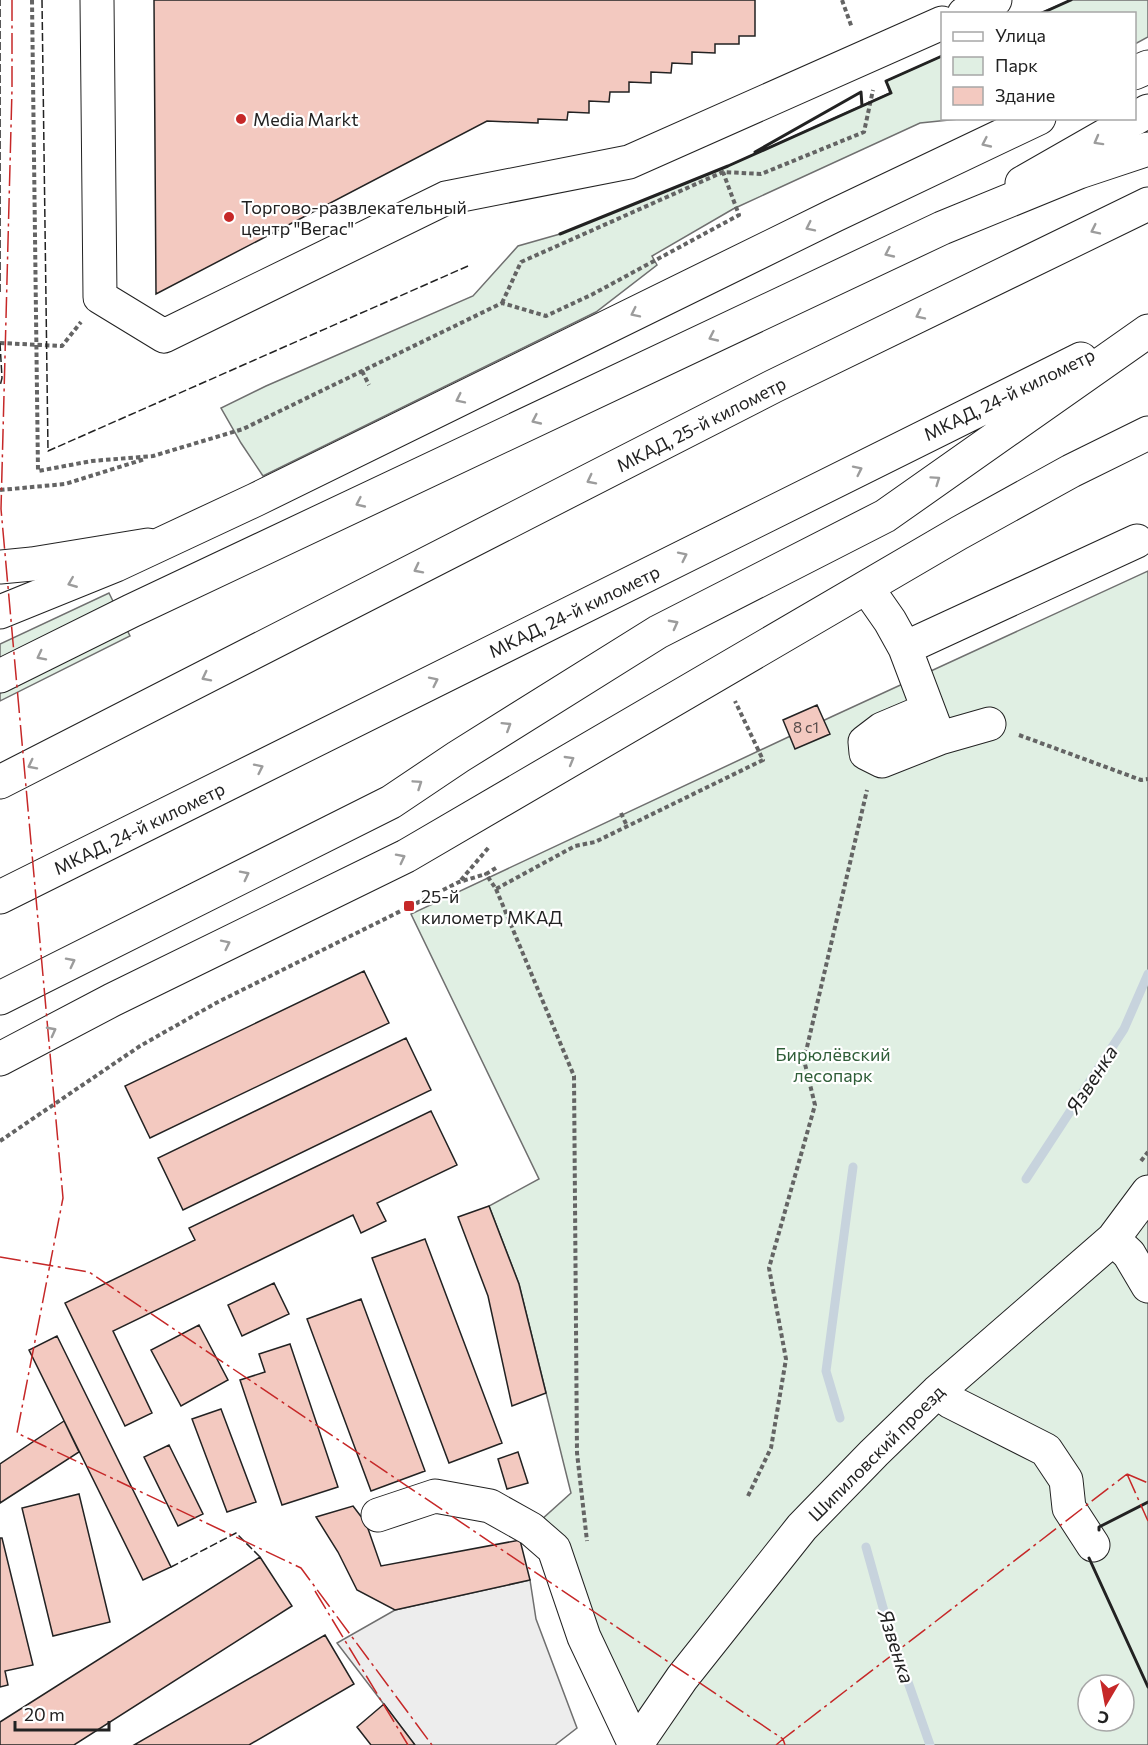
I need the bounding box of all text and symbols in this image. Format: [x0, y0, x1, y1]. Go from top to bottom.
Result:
legend [941, 12, 1136, 120]
text: Улица [995, 24, 1046, 46]
text: Парк [995, 54, 1038, 76]
text: Здание [995, 84, 1055, 106]
place label: Мedia Мarkt [253, 108, 359, 130]
marker: Мedia Мarkt [234, 112, 248, 126]
one-way arrow [1094, 134, 1104, 145]
one-way arrow [981, 136, 992, 148]
place label: Торгово-развлекательный центр "Вегас" [241, 196, 467, 239]
marker: Торгово-развлекательный центр "Вегас" [222, 210, 236, 224]
one-way arrow [805, 220, 816, 231]
one-way arrow [1091, 223, 1102, 234]
one-way arrow [885, 246, 896, 258]
one-way arrow [630, 306, 641, 318]
one-way arrow [916, 308, 927, 320]
one-way arrow [708, 329, 719, 341]
street label: МКАД, 24-й километр [920, 343, 1098, 445]
street label: МКАД, 25-й километр [613, 372, 789, 476]
one-way arrow [455, 392, 466, 404]
one-way arrow [532, 412, 543, 424]
one-way arrow [852, 465, 863, 477]
one-way arrow [587, 473, 598, 484]
one-way arrow [930, 476, 941, 487]
one-way arrow [355, 495, 366, 507]
one-way arrow [677, 552, 688, 564]
street label: МКАД, 24-й километр [485, 560, 663, 662]
one-way arrow [413, 562, 424, 573]
one-way arrow [67, 576, 78, 588]
one-way arrow [667, 620, 678, 631]
one-way arrow [36, 649, 47, 660]
one-way arrow [202, 670, 212, 681]
one-way arrow [427, 677, 438, 688]
house number: 8 с1 [793, 718, 819, 736]
one-way arrow [501, 721, 511, 733]
one-way arrow [563, 755, 574, 767]
one-way arrow [28, 758, 39, 770]
one-way arrow [253, 763, 264, 775]
street label: МКАД, 24-й километр [50, 777, 228, 879]
one-way arrow [411, 780, 422, 791]
one-way arrow [395, 854, 406, 865]
one-way arrow [239, 870, 250, 882]
place label: 25-й километр МКАД [421, 885, 563, 928]
marker: 25-й километр МКАД [402, 899, 416, 913]
one-way arrow [220, 940, 230, 951]
one-way arrow [65, 958, 75, 969]
one-way arrow [46, 1027, 56, 1038]
water label: Язвенка [1060, 1040, 1122, 1119]
park label: Бирюлёвский лесопарк [775, 1043, 891, 1086]
street label: Шипиловский проезд [803, 1380, 949, 1526]
water label: Язвенка [873, 1605, 920, 1686]
north arrow [1076, 1673, 1136, 1733]
scale bar [15, 1694, 110, 1732]
text: 20 m [24, 1703, 65, 1725]
text: С [1096, 1708, 1110, 1729]

